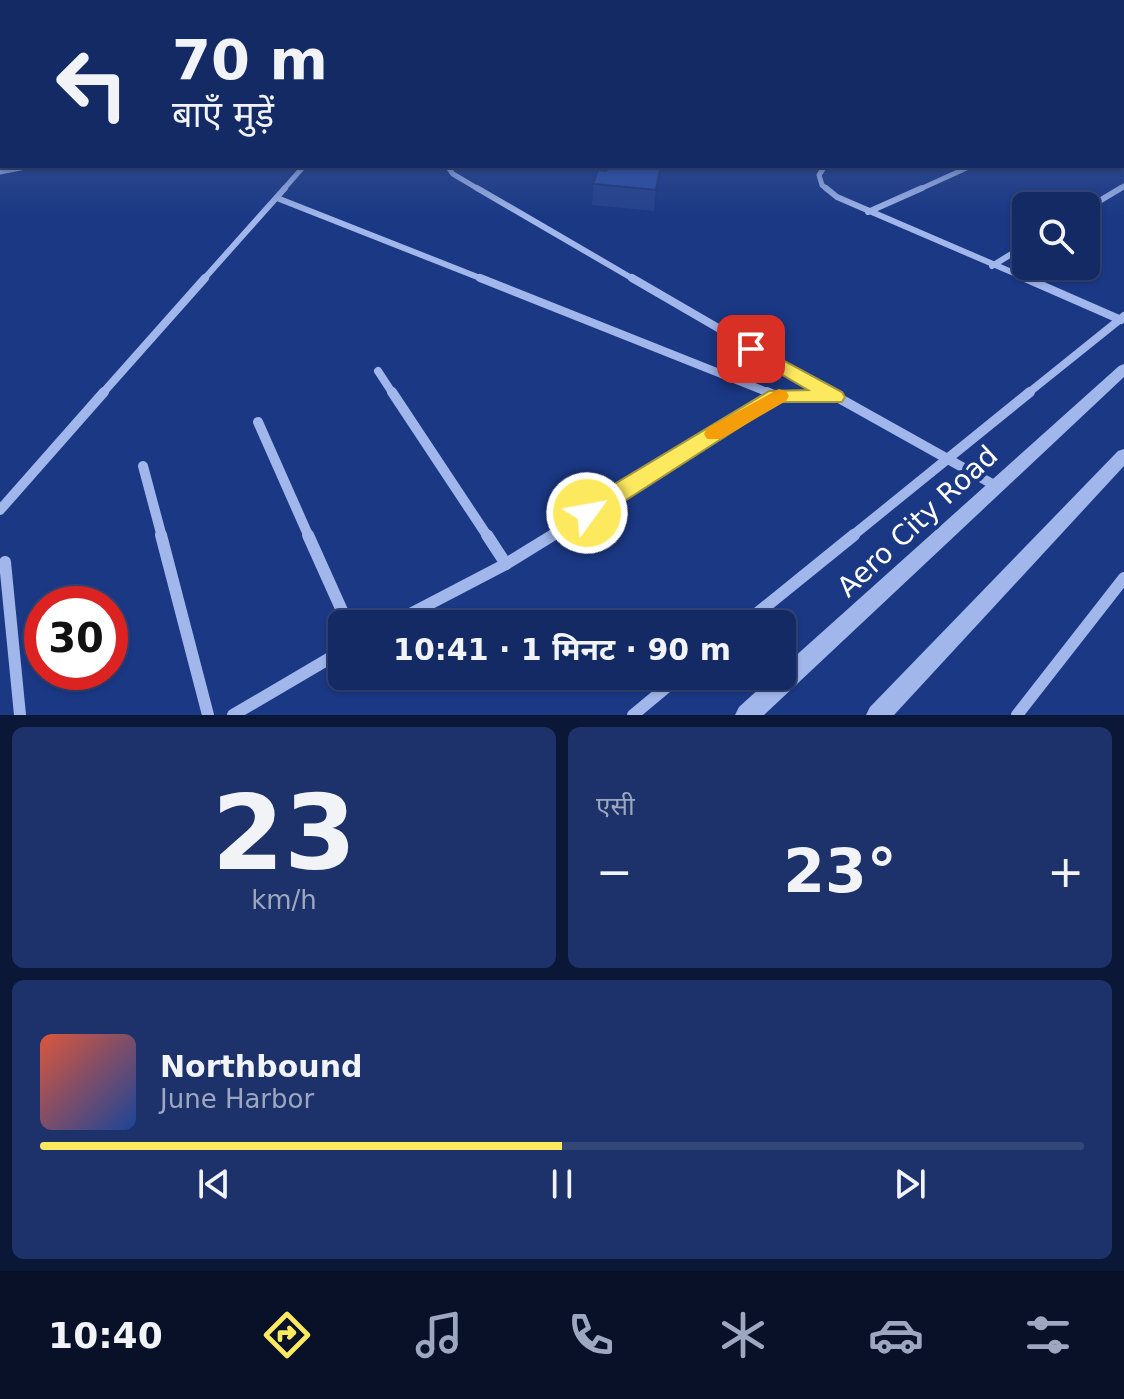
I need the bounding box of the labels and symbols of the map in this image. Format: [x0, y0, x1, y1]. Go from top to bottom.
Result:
pin [717, 315, 785, 383]
street label: Aero City Road [830, 439, 1004, 604]
position arrow [545, 471, 629, 555]
speed limit sign: 30 [24, 586, 128, 690]

